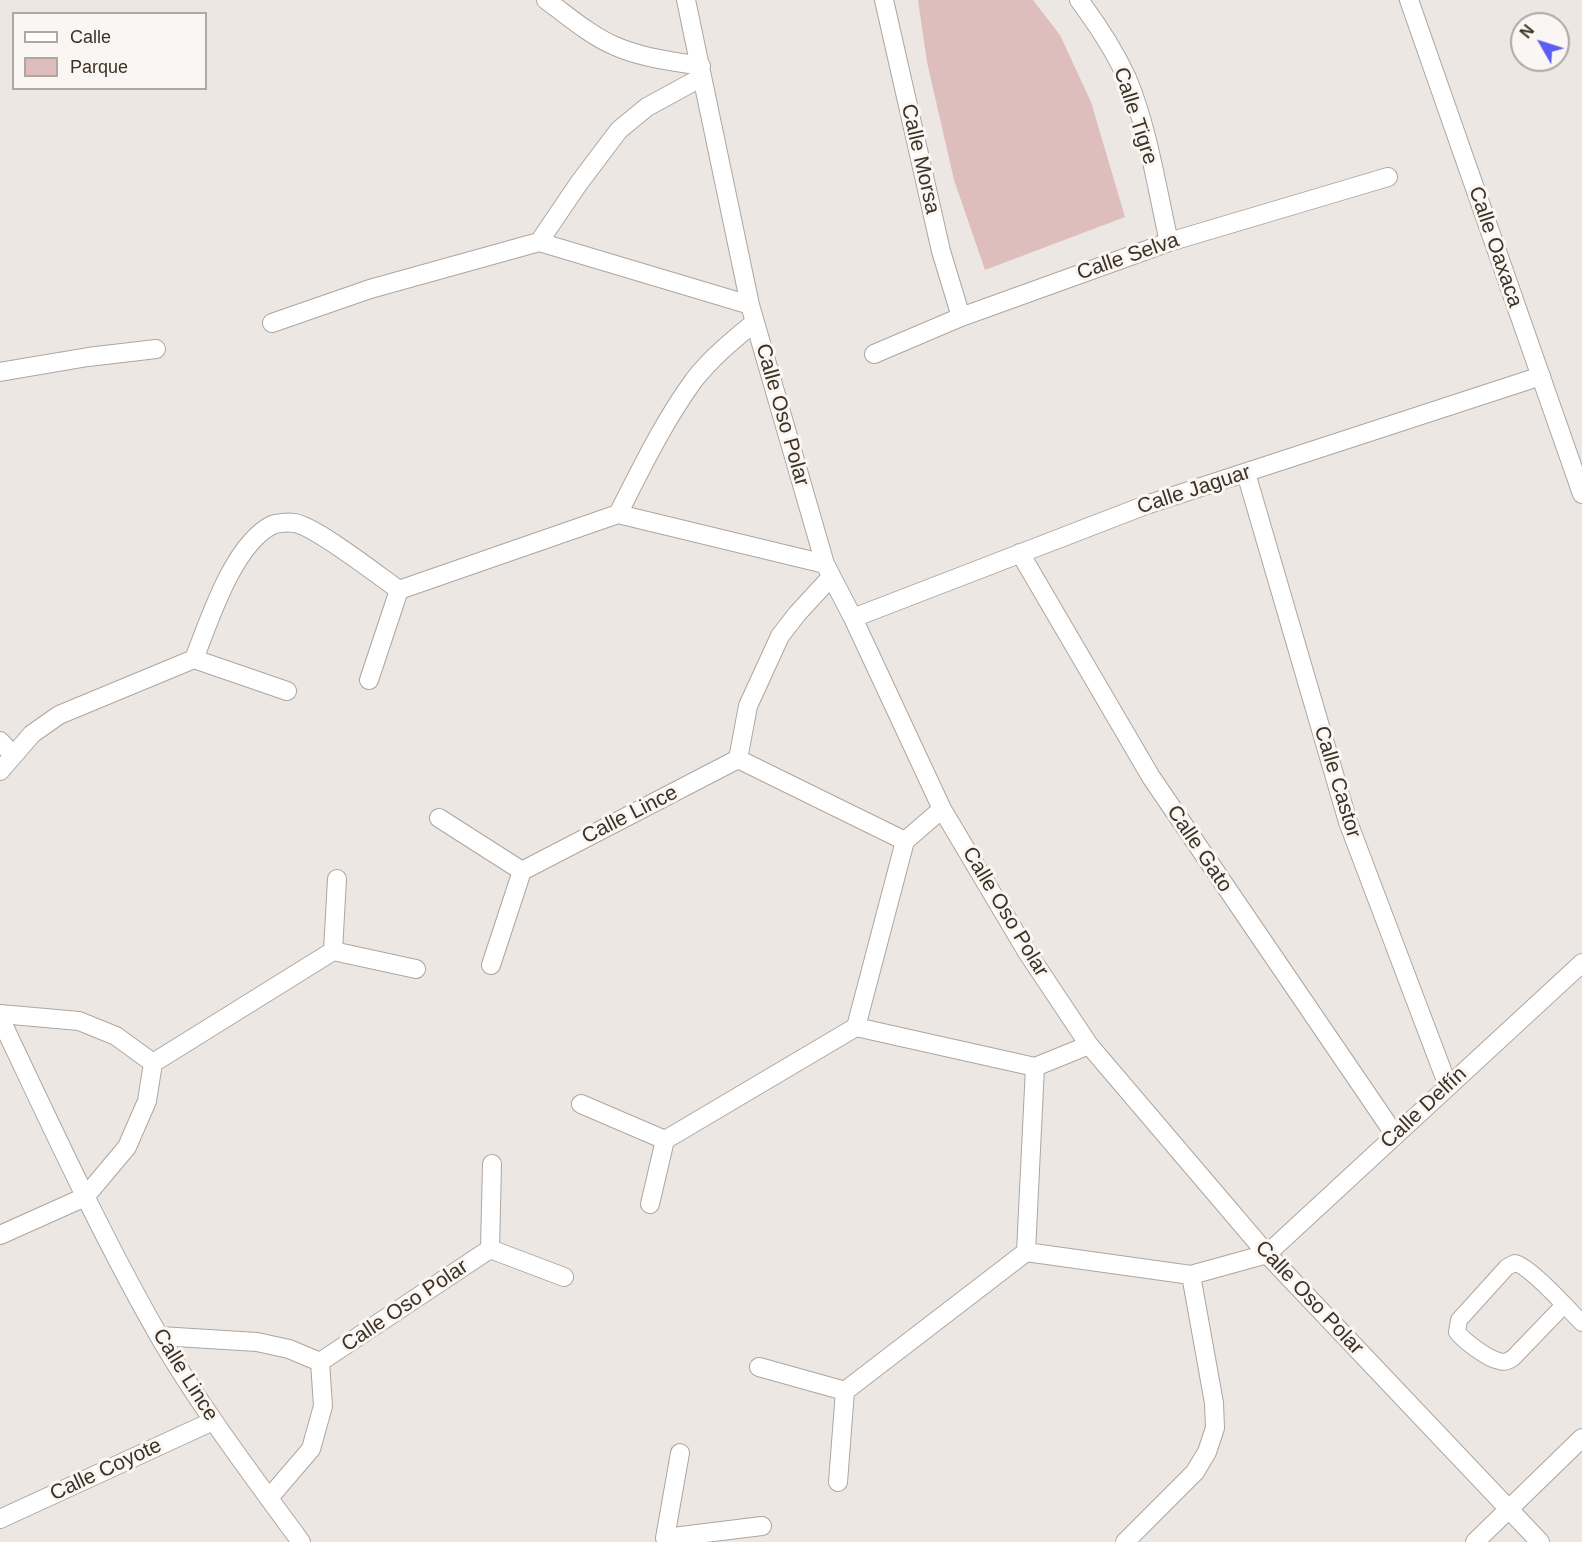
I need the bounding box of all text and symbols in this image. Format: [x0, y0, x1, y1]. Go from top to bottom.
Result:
legend [12, 12, 207, 90]
north arrow [1510, 12, 1570, 72]
text: N [1517, 22, 1537, 41]
text: Calle [70, 27, 111, 47]
text: Parque [70, 57, 128, 77]
street label: Calle Tigre [1107, 64, 1163, 168]
street label: Calle Morsa [895, 102, 945, 216]
street label: Calle Oaxaca [1463, 183, 1527, 311]
street label: Calle Selva [1074, 228, 1182, 286]
street label: Calle Oso Polar [750, 341, 814, 489]
street label: Calle Jaguar [1134, 460, 1254, 520]
street label: Calle Castor [1308, 723, 1366, 841]
street label: Calle Lince [578, 780, 682, 850]
street label: Calle Gato [1161, 801, 1237, 897]
street label: Calle Oso Polar [956, 842, 1054, 982]
street label: Calle Delfín [1376, 1062, 1472, 1154]
street label: Calle Oso Polar [1250, 1236, 1368, 1360]
street label: Calle Oso Polar [337, 1254, 473, 1358]
street label: Calle Lince [147, 1324, 223, 1426]
street label: Calle Coyote [46, 1433, 166, 1507]

